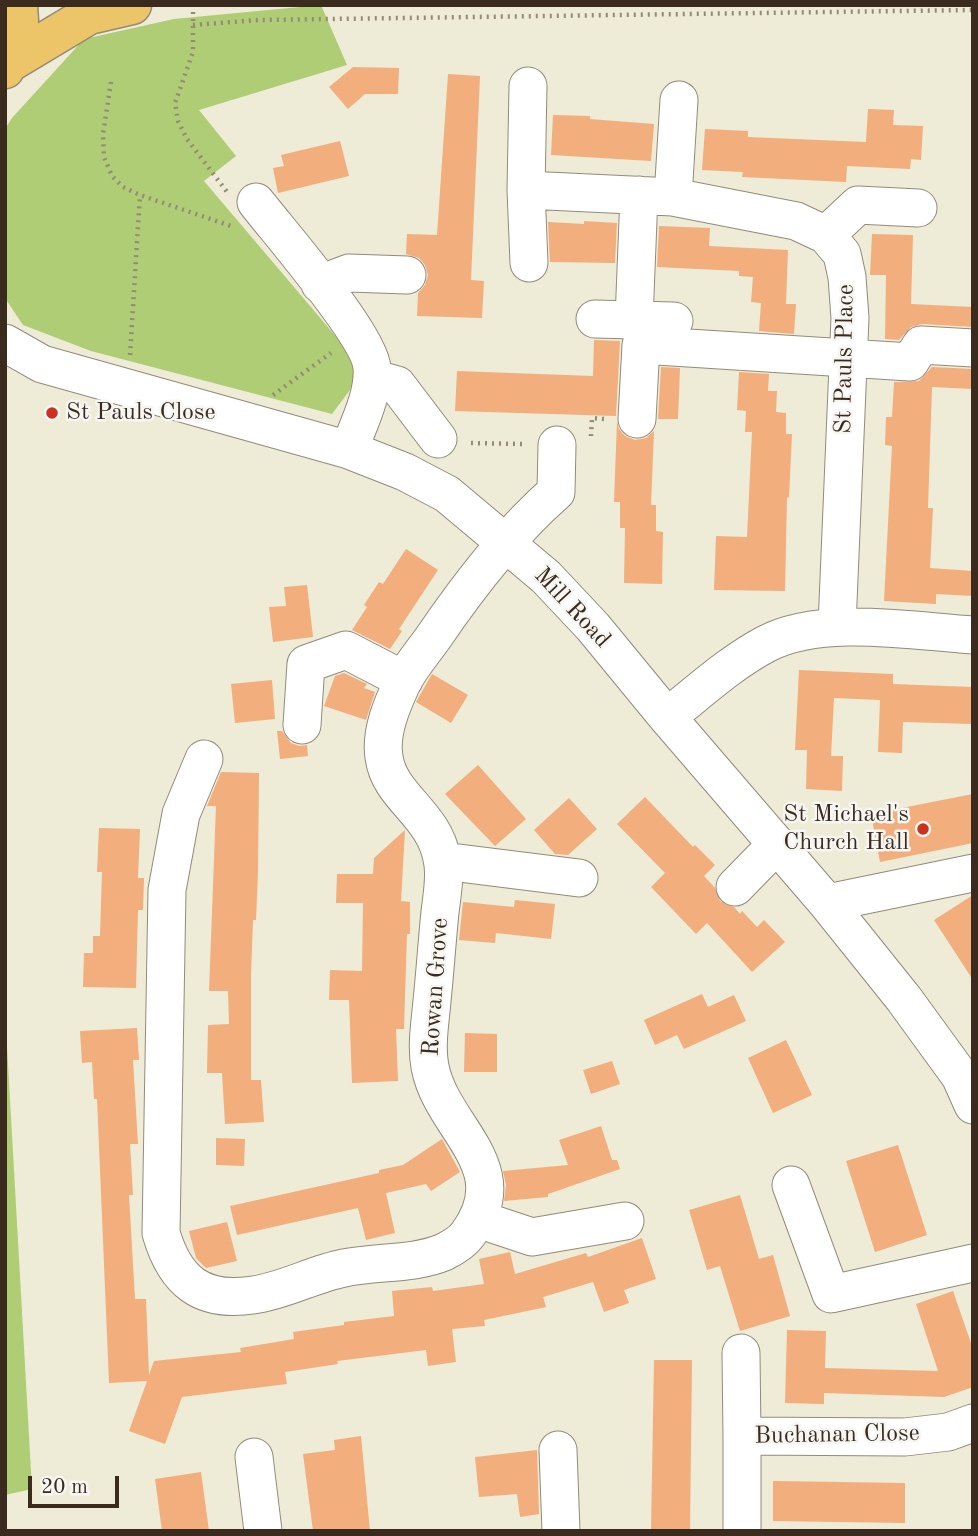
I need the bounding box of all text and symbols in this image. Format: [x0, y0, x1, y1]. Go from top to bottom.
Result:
street label: St Pauls Place [829, 284, 861, 434]
place label: St Pauls Close [66, 399, 215, 427]
marker: St Pauls Close [44, 405, 60, 421]
street label: Mill Road [527, 562, 617, 654]
place label: St Michael's Church Hall [783, 801, 909, 857]
marker: St Michael's Church Hall [915, 821, 931, 837]
street label: Rowan Grove [417, 917, 455, 1057]
street label: Buchanan Close [754, 1419, 920, 1451]
scale bar [32, 1462, 122, 1506]
text: 20 m [41, 1477, 88, 1498]

